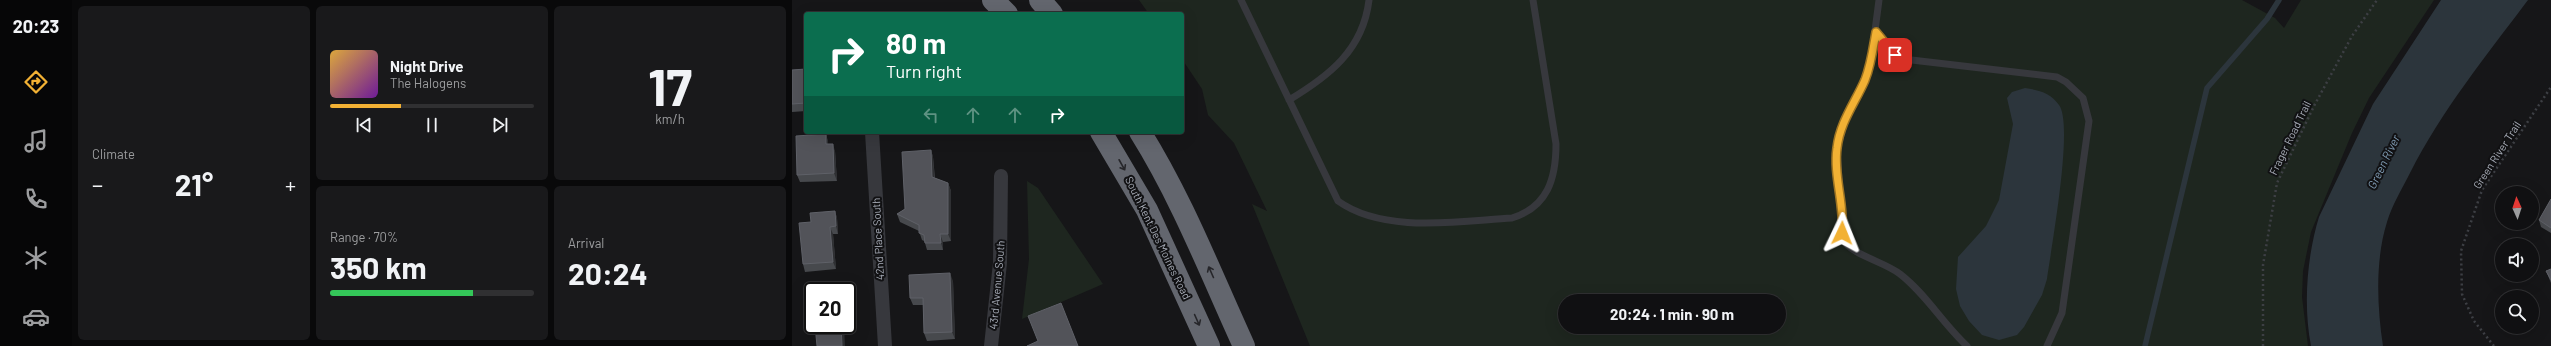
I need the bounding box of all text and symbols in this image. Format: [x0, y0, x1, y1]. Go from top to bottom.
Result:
text: 20:23 [13, 15, 59, 37]
text: 80 m [886, 26, 946, 60]
icon: right [820, 28, 872, 80]
pin [1878, 38, 1912, 72]
icon: arrive [1884, 44, 1906, 66]
text: 17 [648, 54, 692, 116]
text: Night Drive [390, 57, 463, 75]
text: Turn right [886, 60, 962, 82]
icon: directions [22, 68, 50, 96]
text: The Halogens [390, 75, 466, 91]
street label: Frager Road Trail [2266, 99, 2313, 177]
icon: left [920, 104, 942, 126]
icon: ahead [962, 104, 984, 126]
icon: ahead [1004, 104, 1026, 126]
icon: right [1046, 104, 1068, 126]
text: km/h [655, 111, 685, 127]
icon: previous [353, 114, 375, 136]
icon: pause [421, 114, 443, 136]
icon: next [489, 114, 511, 136]
street label: Green River Trail [2470, 119, 2523, 191]
icon: music [22, 127, 50, 155]
water label: Green River [2364, 132, 2402, 191]
text: Climate [92, 146, 135, 162]
one-way arrow [1118, 159, 1126, 171]
text: 21° [175, 166, 213, 202]
text: − [92, 171, 103, 197]
text: + [285, 171, 296, 197]
street label: South Kent Des Moines Road [1123, 174, 1194, 301]
icon: phone [22, 185, 50, 213]
north arrow [2495, 186, 2539, 230]
map controls [2495, 186, 2539, 334]
street label: 42nd Place South [869, 197, 886, 281]
position arrow [1821, 212, 1863, 254]
text: Range · 70% [330, 229, 398, 245]
text: Arrival [568, 235, 604, 251]
button: sound [2495, 238, 2539, 282]
street label: 43rd Avenue South [986, 240, 1007, 330]
icon: climate [22, 244, 50, 272]
text: 350 km [330, 249, 427, 285]
text: 20:24 [568, 255, 648, 291]
one-way arrow [1207, 266, 1214, 278]
speed limit sign: 20 [804, 282, 856, 334]
button: search [2495, 290, 2539, 334]
icon: car [22, 303, 50, 331]
text: 20:24 · 1 min · 90 m [1610, 305, 1734, 323]
one-way arrow [1194, 313, 1201, 325]

